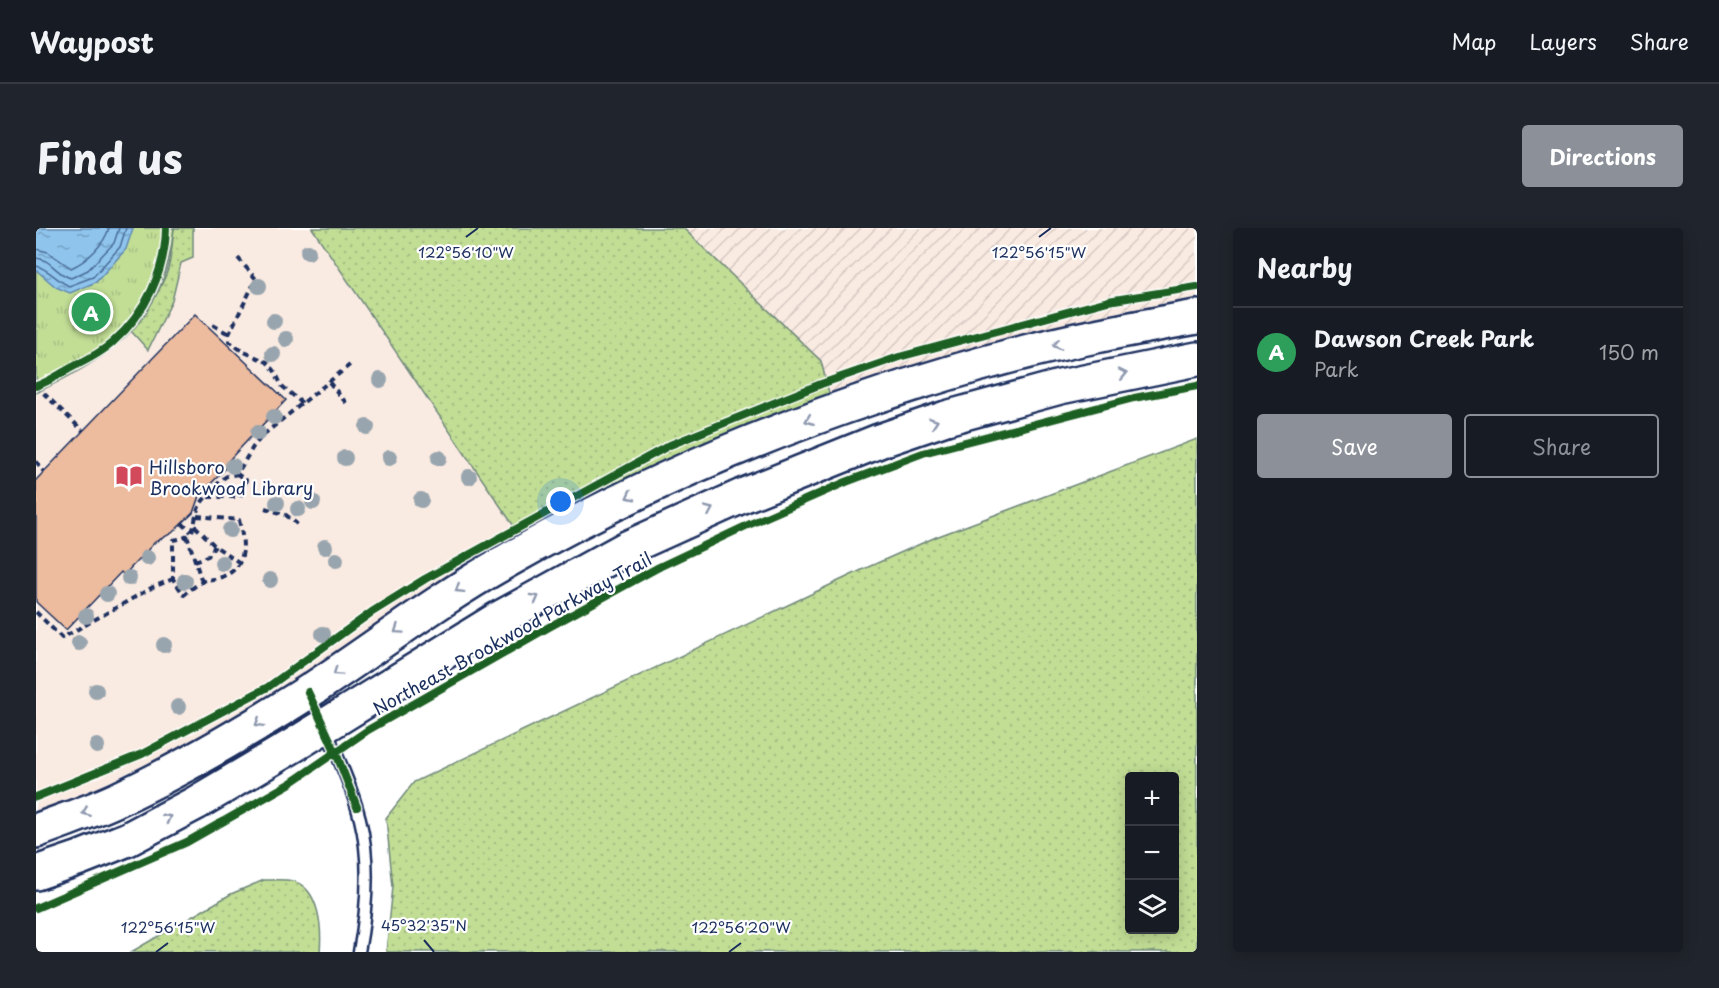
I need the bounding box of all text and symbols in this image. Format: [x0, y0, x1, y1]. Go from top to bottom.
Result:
text: Waypost [30, 20, 154, 63]
text: Map [1452, 25, 1496, 57]
text: Layers [1529, 25, 1597, 57]
text: Share [1630, 25, 1689, 57]
text: Find us [36, 125, 183, 188]
button: Directions [1522, 125, 1683, 187]
text: 122°56'10"W [418, 240, 514, 263]
text: 122°56'15"W [992, 240, 1087, 263]
text: Nearby [1257, 248, 1352, 287]
pin: A [72, 290, 110, 334]
text: Dawson Creek Park [1314, 321, 1534, 354]
text: A [1269, 337, 1284, 367]
text: 150 m [1599, 337, 1659, 367]
one-way arrow [1053, 338, 1063, 351]
text: Park [1314, 354, 1359, 384]
one-way arrow [1118, 369, 1128, 382]
one-way arrow [805, 413, 816, 425]
button: Save [1257, 414, 1452, 478]
button: Share [1464, 414, 1659, 478]
one-way arrow [928, 417, 939, 430]
place label: Hillsboro Brookwood Library [149, 453, 313, 501]
library icon: Hillsboro Brookwood Library [114, 461, 144, 491]
your location [546, 487, 575, 516]
one-way arrow [626, 489, 637, 501]
one-way arrow [703, 506, 714, 518]
street label: Northeast Brookwood Parkway Trail [368, 545, 656, 721]
one-way arrow [455, 582, 465, 594]
one-way arrow [529, 594, 540, 606]
one-way arrow [394, 623, 405, 634]
one-way arrow [333, 665, 344, 676]
one-way arrow [255, 715, 265, 727]
map controls [1125, 772, 1179, 934]
button: + [1125, 772, 1179, 826]
one-way arrow [81, 804, 91, 817]
one-way arrow [161, 814, 171, 825]
button: − [1125, 826, 1179, 880]
button: layers [1125, 880, 1179, 934]
text: 45°32'35"N [381, 913, 467, 936]
text: 122°56'15"W [121, 915, 216, 938]
text: 122°56'20"W [691, 915, 791, 938]

